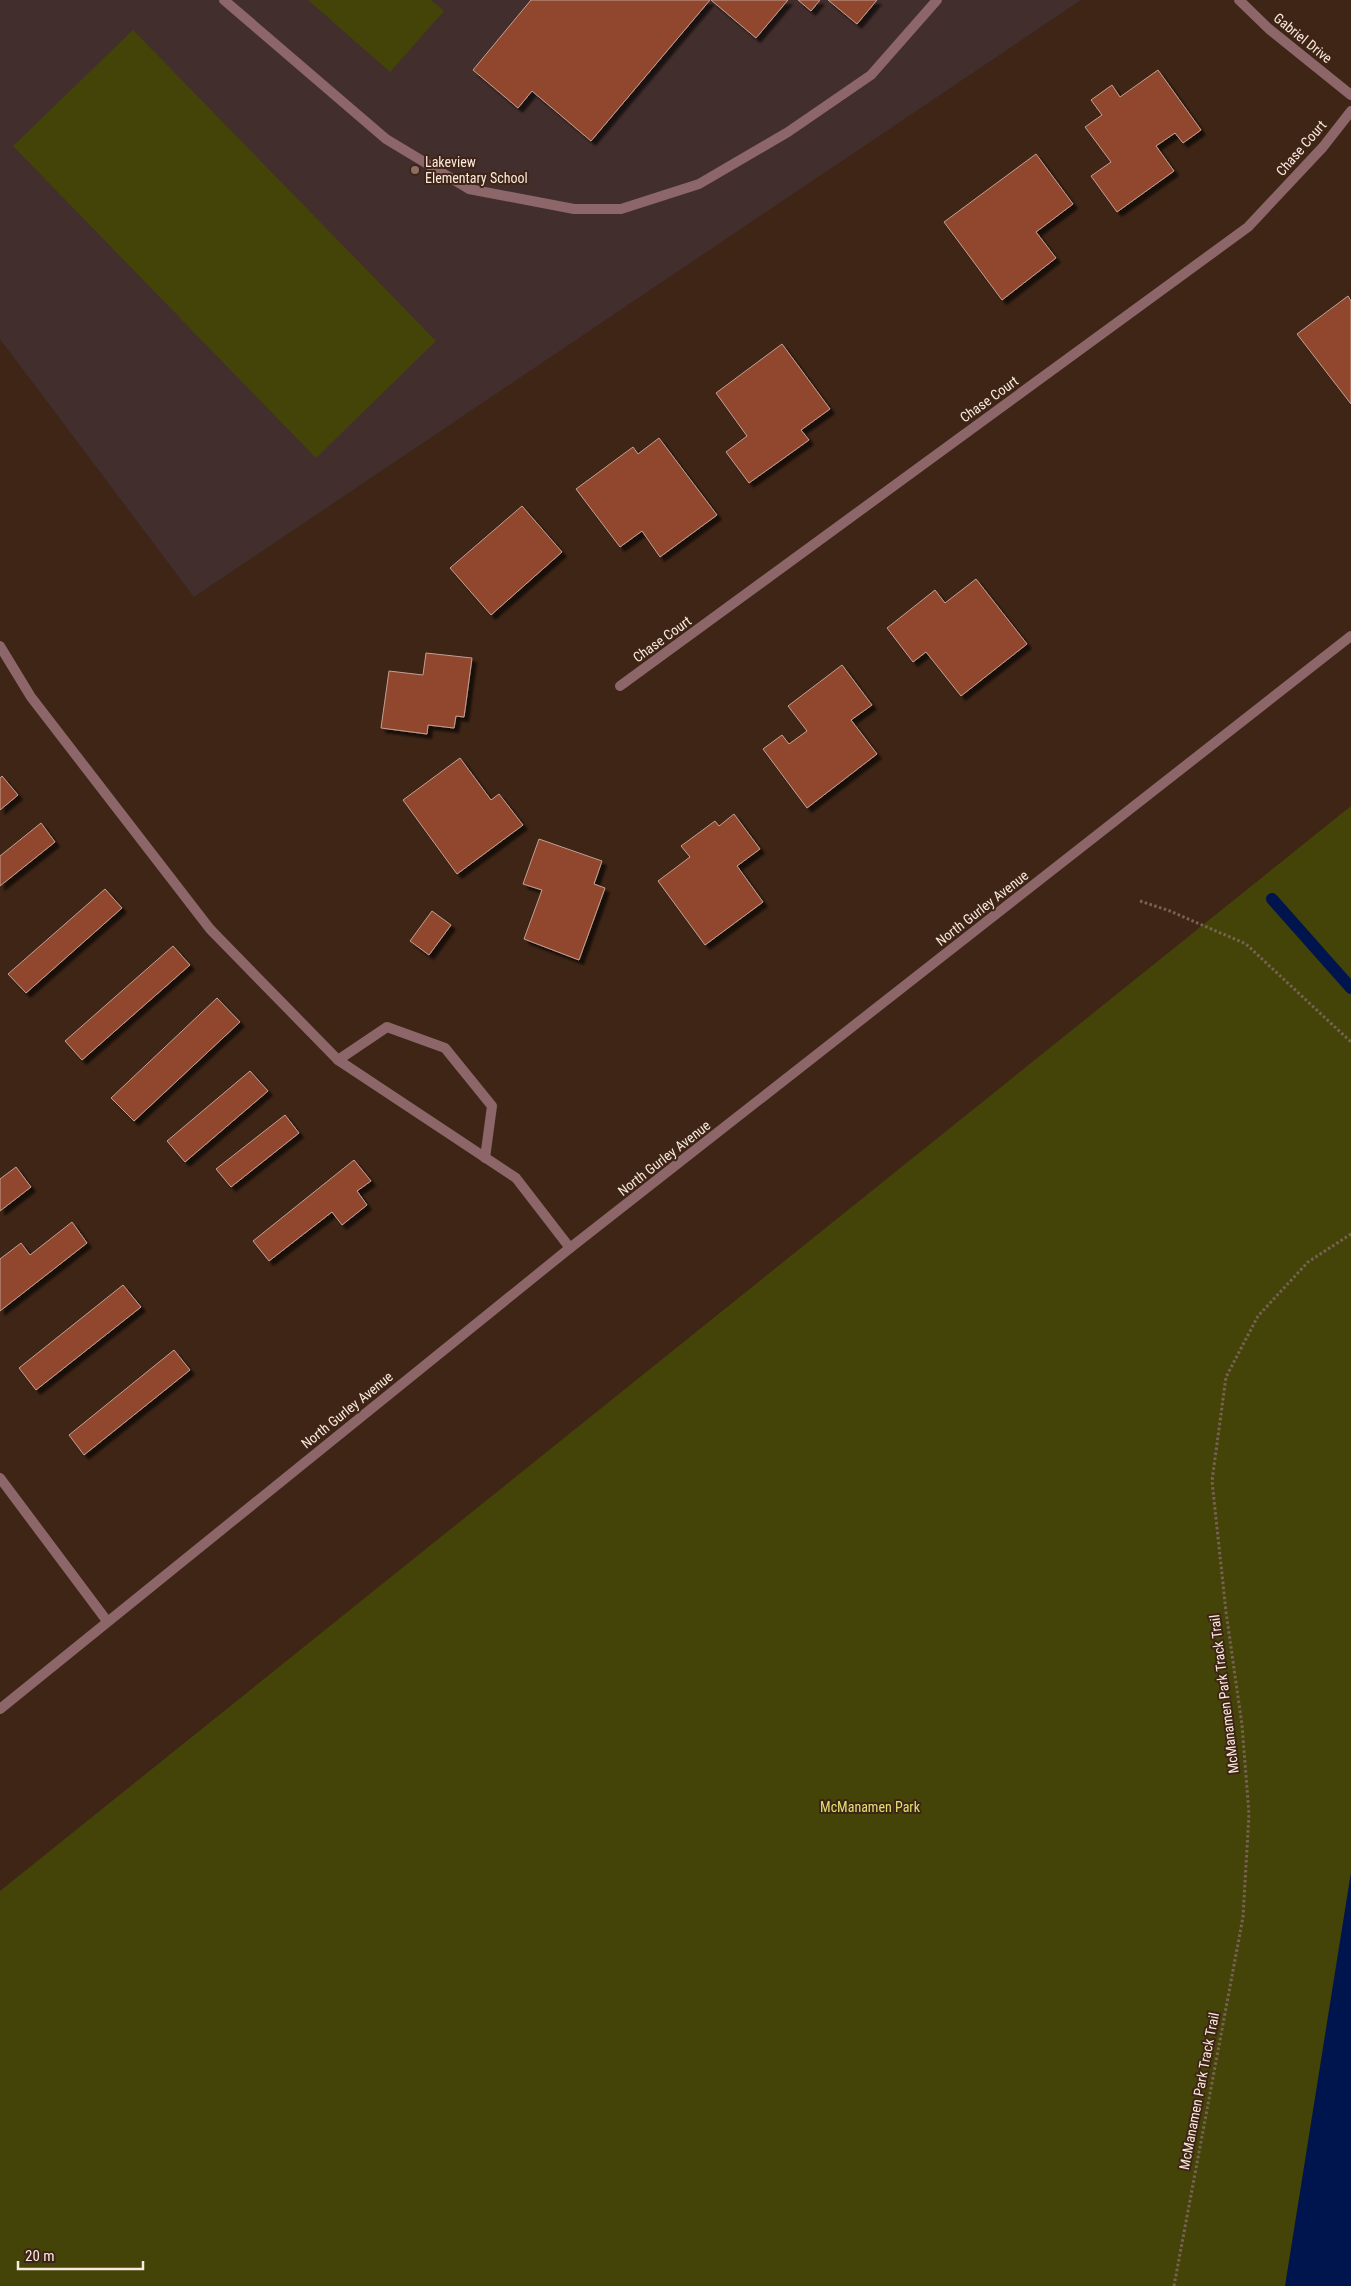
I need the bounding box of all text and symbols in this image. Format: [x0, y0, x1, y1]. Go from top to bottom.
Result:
street label: Gabriel Drive [1271, 10, 1336, 67]
street label: Chase Court [1273, 117, 1329, 179]
place label: Lakeview Elementary School [425, 154, 528, 186]
marker: Lakeview Elementary School [409, 164, 421, 176]
street label: Chase Court [957, 373, 1021, 425]
street label: Chase Court [630, 613, 694, 665]
street label: North Gurley Avenue [933, 867, 1032, 949]
street label: North Gurley Avenue [615, 1117, 714, 1199]
street label: North Gurley Avenue [298, 1368, 396, 1452]
street label: McManamen Park Track Trail [1206, 1614, 1242, 1774]
park label: McManamen Park [820, 1799, 921, 1815]
street label: McManamen Park Track Trail [1176, 2011, 1222, 2171]
scale bar [18, 2238, 142, 2270]
text: 20 m [25, 2247, 55, 2265]

